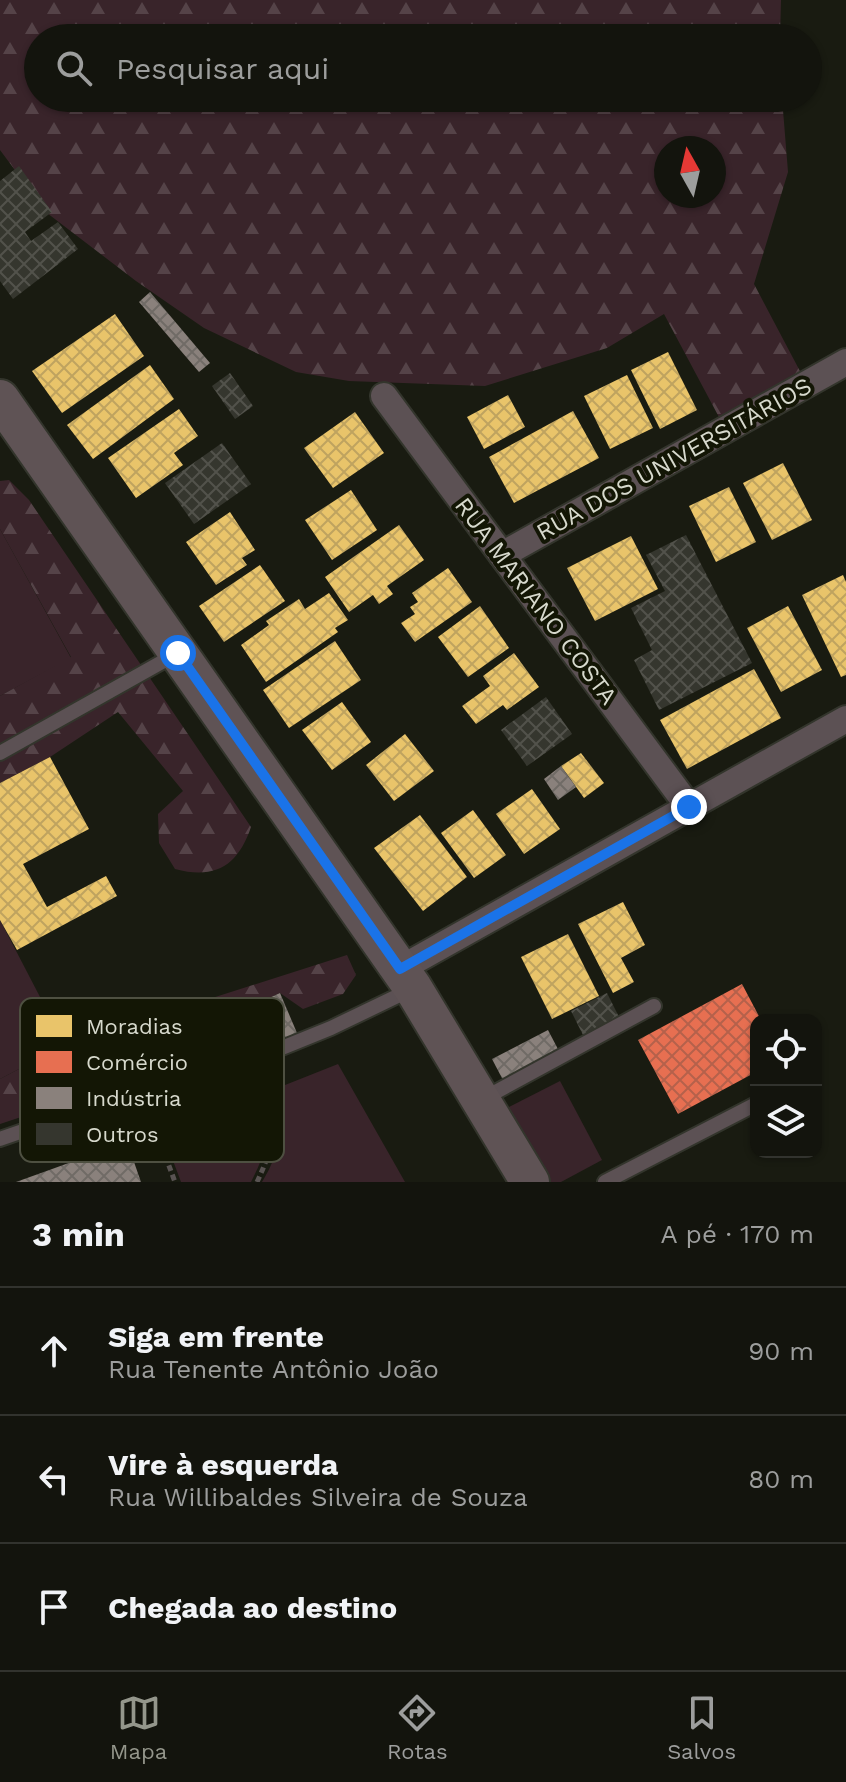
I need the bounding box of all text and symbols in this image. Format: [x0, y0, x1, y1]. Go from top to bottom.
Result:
search box [24, 24, 822, 112]
icon: search [52, 46, 96, 90]
text: Pesquisar aqui [116, 51, 329, 86]
north arrow [654, 136, 726, 208]
street label: RUA DOS UNIVERSITÁRIOS [532, 372, 816, 546]
street label: RUA MARIANO COSTA [449, 492, 623, 710]
route start [160, 635, 196, 671]
route end [671, 789, 707, 825]
legend [20, 998, 284, 1162]
text: Moradias [86, 1014, 183, 1039]
map controls [750, 1014, 822, 1158]
button: locate [750, 1014, 822, 1086]
text: Comércio [86, 1050, 188, 1075]
text: Indústria [86, 1086, 181, 1111]
button: layers [750, 1086, 822, 1158]
text: Outros [86, 1122, 159, 1147]
text: 3 min [32, 1214, 125, 1254]
text: A pé · 170 m [661, 1219, 814, 1249]
text: Siga em frente [108, 1319, 324, 1354]
icon: ahead [32, 1329, 76, 1373]
text: 90 m [748, 1336, 814, 1366]
text: Rua Tenente Antônio João [108, 1354, 439, 1384]
text: Vire à esquerda [108, 1447, 338, 1482]
icon: left [32, 1457, 76, 1501]
text: 80 m [748, 1464, 814, 1494]
text: Rua Willibaldes Silveira de Souza [108, 1482, 528, 1512]
icon: arrive [32, 1585, 76, 1629]
text: Chegada ao destino [108, 1590, 397, 1625]
tab: Mapa [110, 1691, 167, 1764]
tab: Rotas [387, 1691, 447, 1764]
tab: Salvos [667, 1691, 736, 1764]

